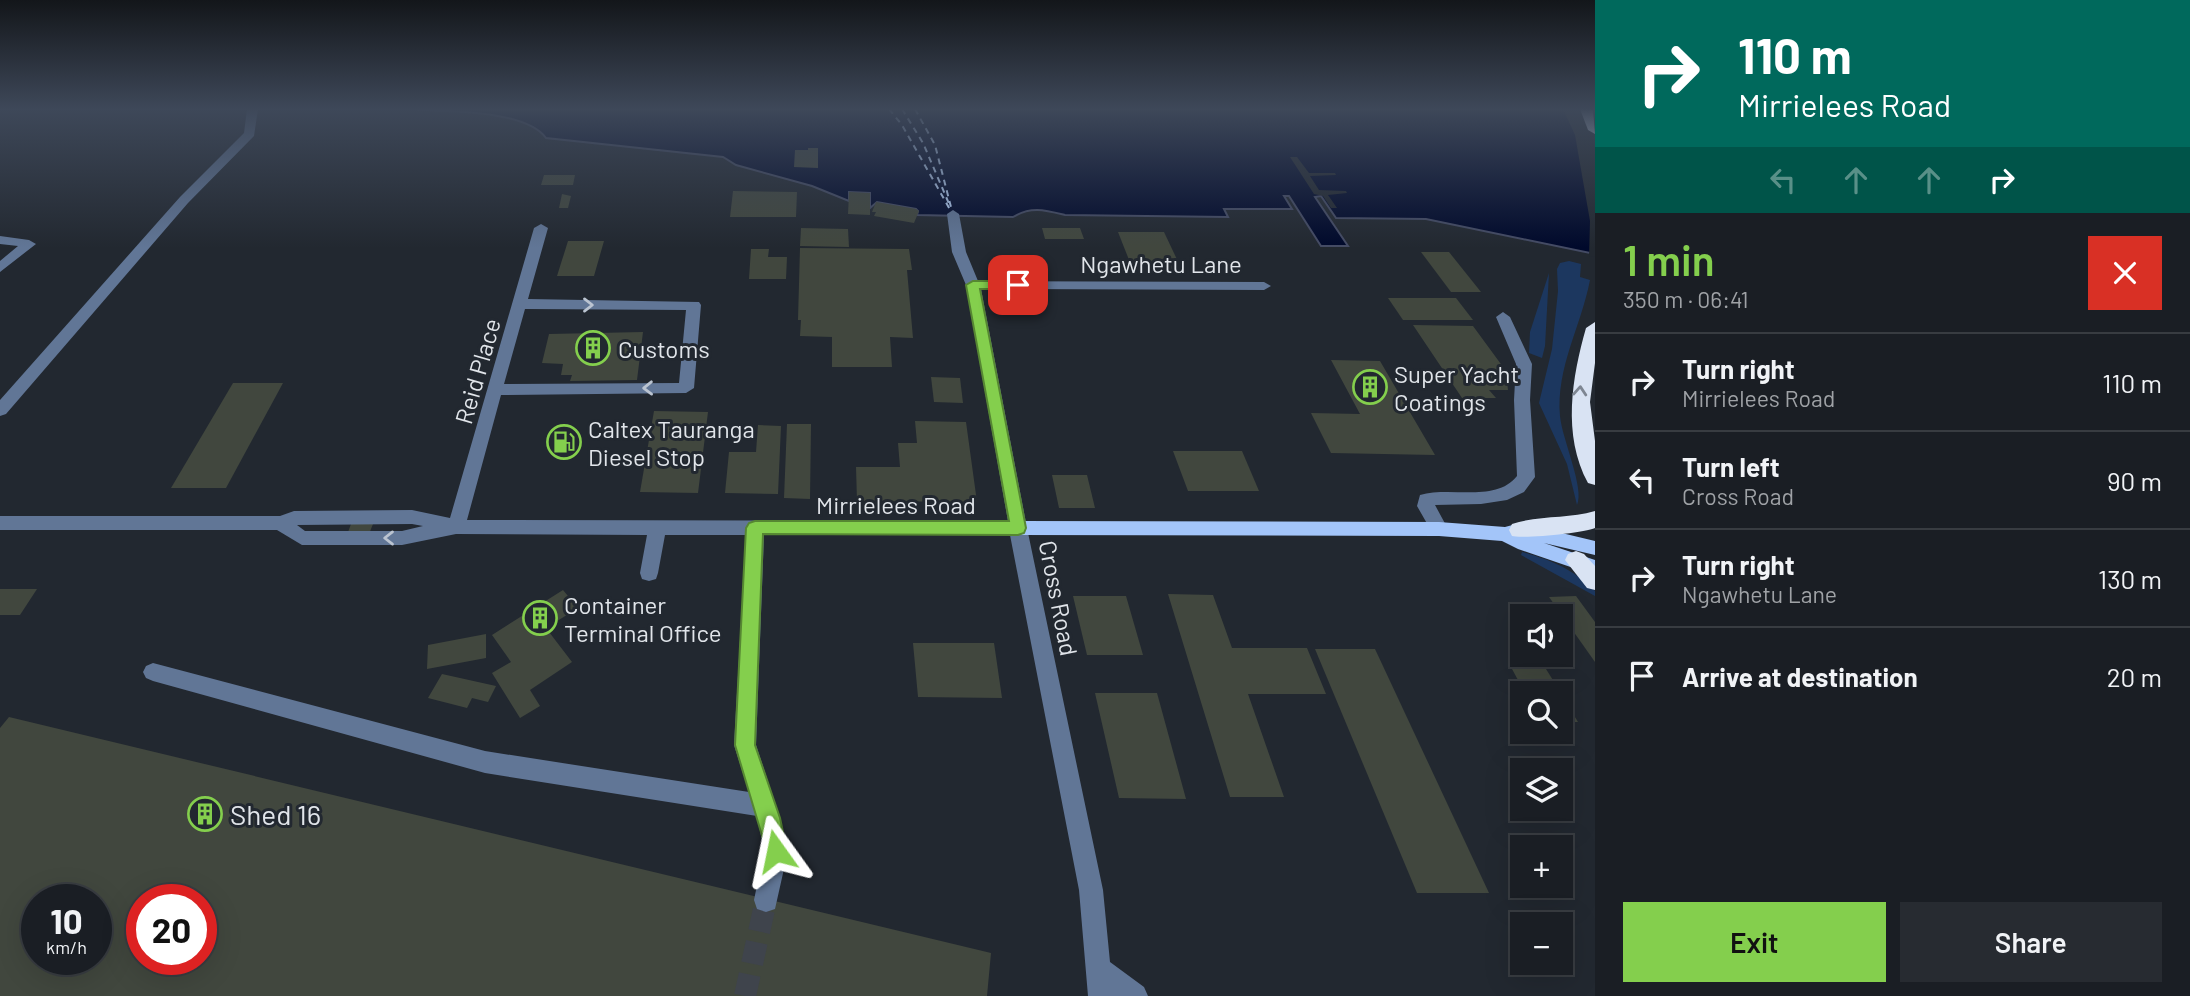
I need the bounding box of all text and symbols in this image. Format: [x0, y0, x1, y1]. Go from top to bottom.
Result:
text: 110 m [1738, 25, 1852, 84]
icon: right [1623, 28, 1714, 119]
text: Mirrielees Road [1738, 85, 1951, 123]
icon: left [1764, 161, 1802, 199]
icon: ahead [1837, 161, 1875, 199]
icon: ahead [1910, 161, 1948, 199]
icon: right [1983, 161, 2021, 199]
text: 1 min [1623, 234, 1715, 284]
button: close [2088, 236, 2162, 310]
street label: Ngawhetu Lane [1080, 249, 1242, 278]
pin [988, 255, 1048, 315]
icon: arrive [999, 266, 1037, 304]
text: 350 m · 06:41 [1623, 285, 1749, 313]
one-way arrow [583, 297, 594, 313]
street label: Reid Place [448, 315, 506, 427]
building icon: Customs [574, 329, 612, 367]
place label: Customs [618, 334, 710, 363]
text: Turn right [1682, 353, 1795, 384]
place label: Super Yacht Coatings [1394, 359, 1519, 416]
icon: right [1623, 363, 1661, 401]
text: 110 m [2102, 367, 2162, 398]
building icon: Super Yacht Coatings [1351, 368, 1389, 406]
one-way arrow [643, 380, 653, 396]
text: Mirrielees Road [1682, 384, 1835, 412]
one-way arrow [1572, 385, 1587, 396]
place label: Caltex Tauranga Diesel Stop [588, 414, 755, 471]
fuel station icon: Caltex Tauranga Diesel Stop [545, 423, 583, 461]
text: Turn left [1682, 451, 1780, 482]
icon: left [1623, 461, 1661, 499]
text: 90 m [2107, 465, 2162, 496]
text: Cross Road [1682, 482, 1794, 510]
street label: Mirrielees Road [816, 490, 976, 519]
one-way arrow [383, 530, 394, 546]
street label: Cross Road [1034, 538, 1084, 658]
text: Turn right [1682, 549, 1795, 580]
icon: right [1623, 559, 1661, 597]
text: 130 m [2098, 563, 2162, 594]
text: Ngawhetu Lane [1682, 580, 1837, 608]
place label: Container Terminal Office [564, 590, 722, 647]
building icon: Container Terminal Office [521, 599, 559, 637]
map controls [1510, 604, 1573, 975]
button: sound [1510, 604, 1573, 667]
icon: arrive [1623, 657, 1661, 695]
text: Arrive at destination [1682, 661, 1918, 692]
text: 20 m [2107, 661, 2162, 692]
button: search [1510, 681, 1573, 744]
button: layers [1510, 758, 1573, 821]
building icon: Shed 16 [186, 795, 224, 833]
place label: Shed 16 [230, 797, 321, 831]
position arrow [739, 814, 813, 888]
button: + [1510, 835, 1573, 898]
speed limit sign: 20 [126, 884, 217, 975]
text: 10 [50, 899, 83, 941]
button: Exit [1623, 902, 1886, 982]
button: Share [1900, 902, 2162, 982]
button: − [1510, 912, 1573, 975]
text: km/h [46, 936, 87, 958]

